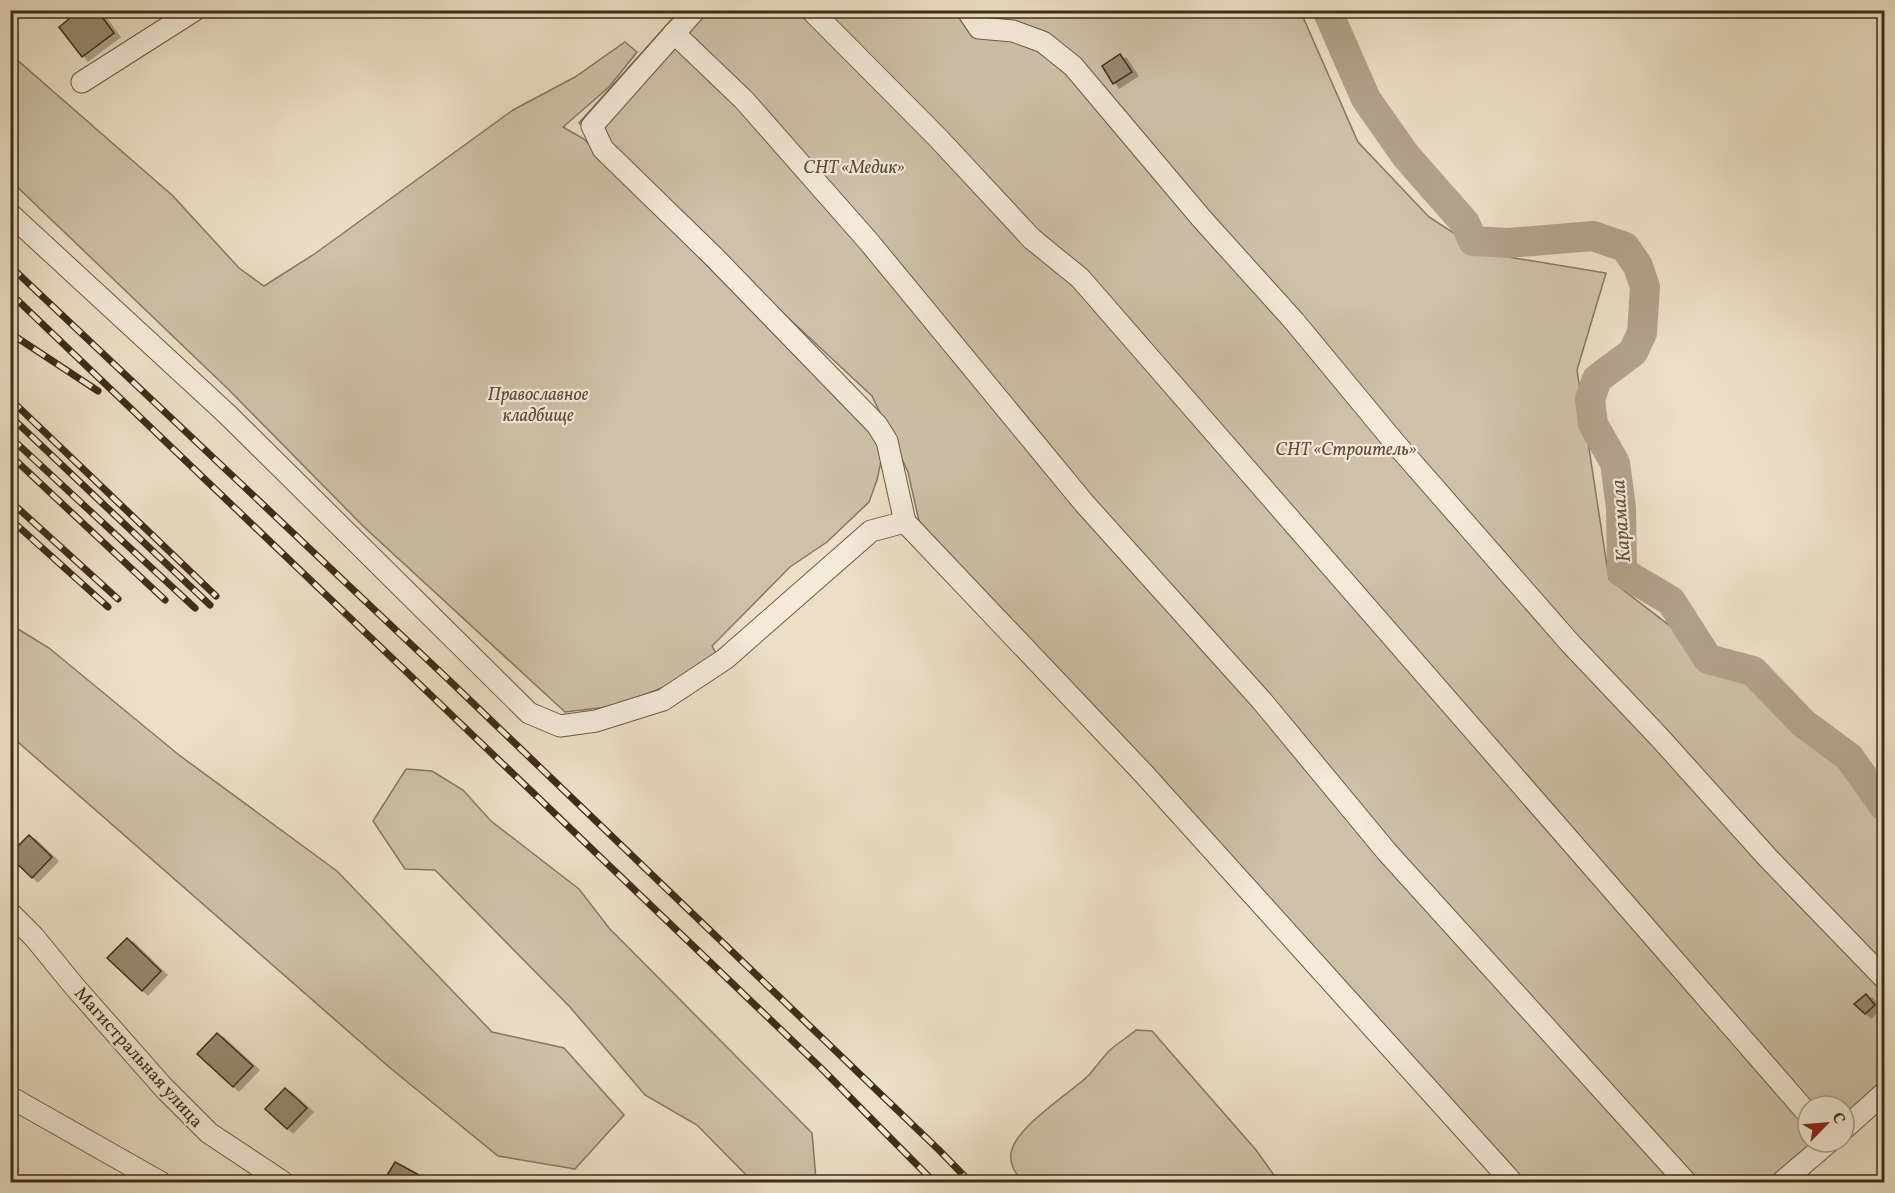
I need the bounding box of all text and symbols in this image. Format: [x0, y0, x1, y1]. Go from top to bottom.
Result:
park label: СНТ «Медик» [803, 156, 905, 181]
park label: Православное кладбище [488, 383, 589, 429]
park label: СНТ «Строитель» [1275, 438, 1417, 463]
water label: Карамала [1605, 478, 1639, 563]
street label: Магистральная улица [68, 982, 208, 1134]
north arrow [1796, 1094, 1856, 1154]
text: С [1826, 1109, 1850, 1128]

